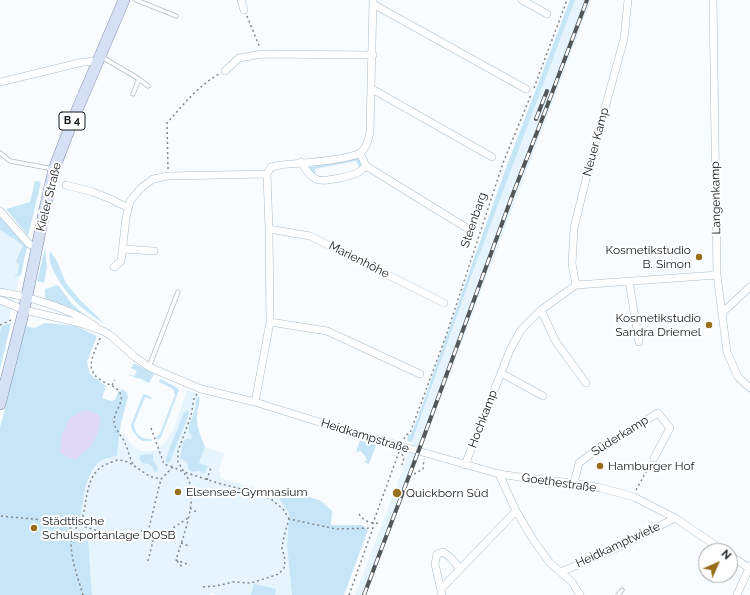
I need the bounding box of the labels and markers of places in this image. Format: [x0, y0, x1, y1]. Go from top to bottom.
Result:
place label: Kosmetikstudio B. Simon [606, 243, 691, 271]
marker: Kosmetikstudio B. Simon [694, 252, 704, 262]
place label: Kosmetikstudio Sandra Driemel [615, 311, 701, 339]
marker: Kosmetikstudio Sandra Driemel [704, 320, 714, 330]
place label: Hamburger Hof [608, 459, 694, 473]
marker: Hamburger Hof [595, 461, 605, 471]
place label: Elsensee-Gymnasium [186, 485, 307, 499]
place label: Quickborn Süd [406, 486, 488, 500]
marker: Elsensee-Gymnasium [173, 487, 183, 497]
marker: Quickborn Süd [391, 487, 403, 499]
place label: Städttische Schulsportanlage DOSB [42, 514, 176, 542]
marker: Städttische Schulsportanlage DOSB [29, 523, 39, 533]

